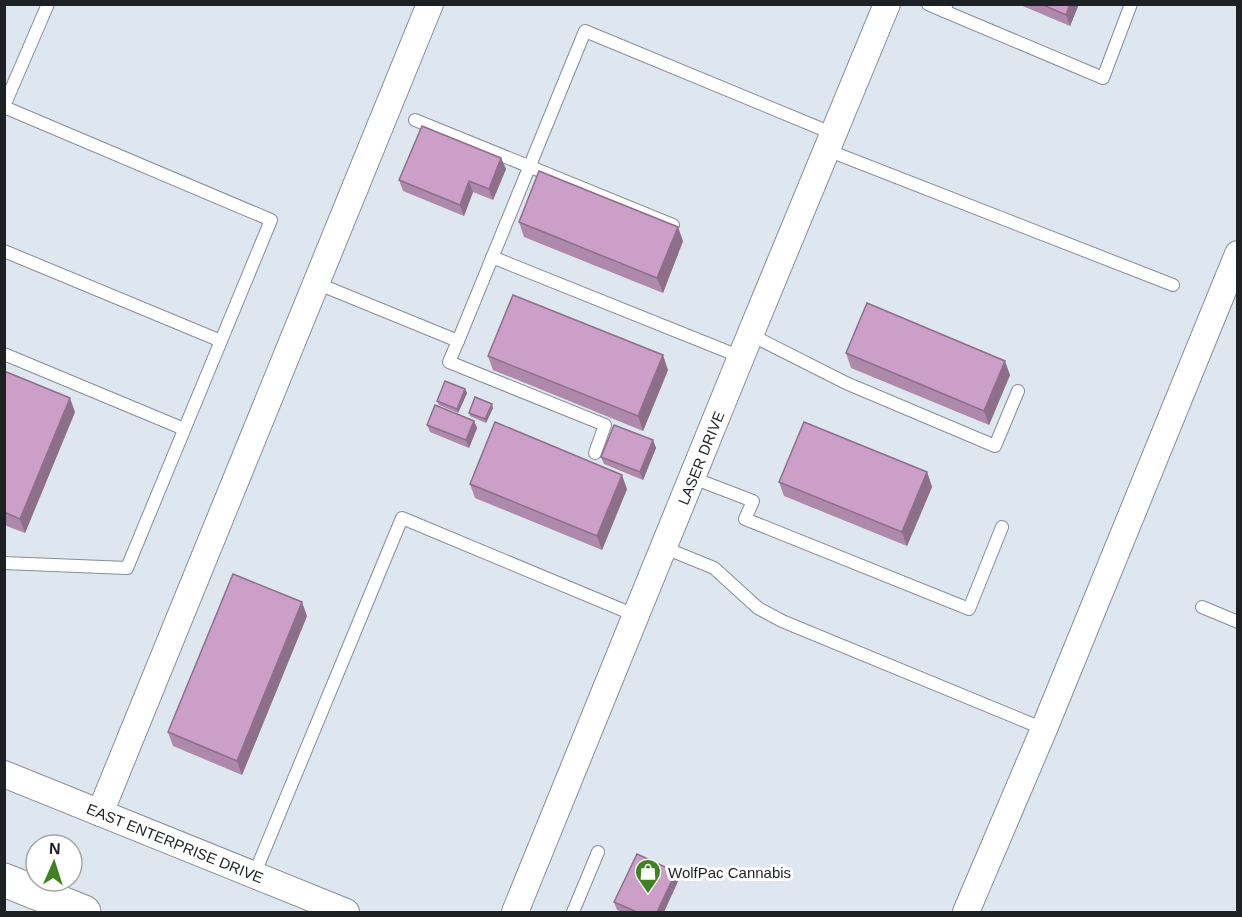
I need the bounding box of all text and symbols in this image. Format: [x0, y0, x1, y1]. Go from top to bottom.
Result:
street label: LASER DRIVE [675, 409, 727, 507]
street label: EAST ENTERPRISE DRIVE [84, 800, 266, 886]
north arrow [24, 833, 84, 893]
text: N [49, 840, 61, 857]
shop icon: WolfPac Cannabis [633, 857, 663, 895]
place label: WolfPac Cannabis [668, 864, 791, 881]

